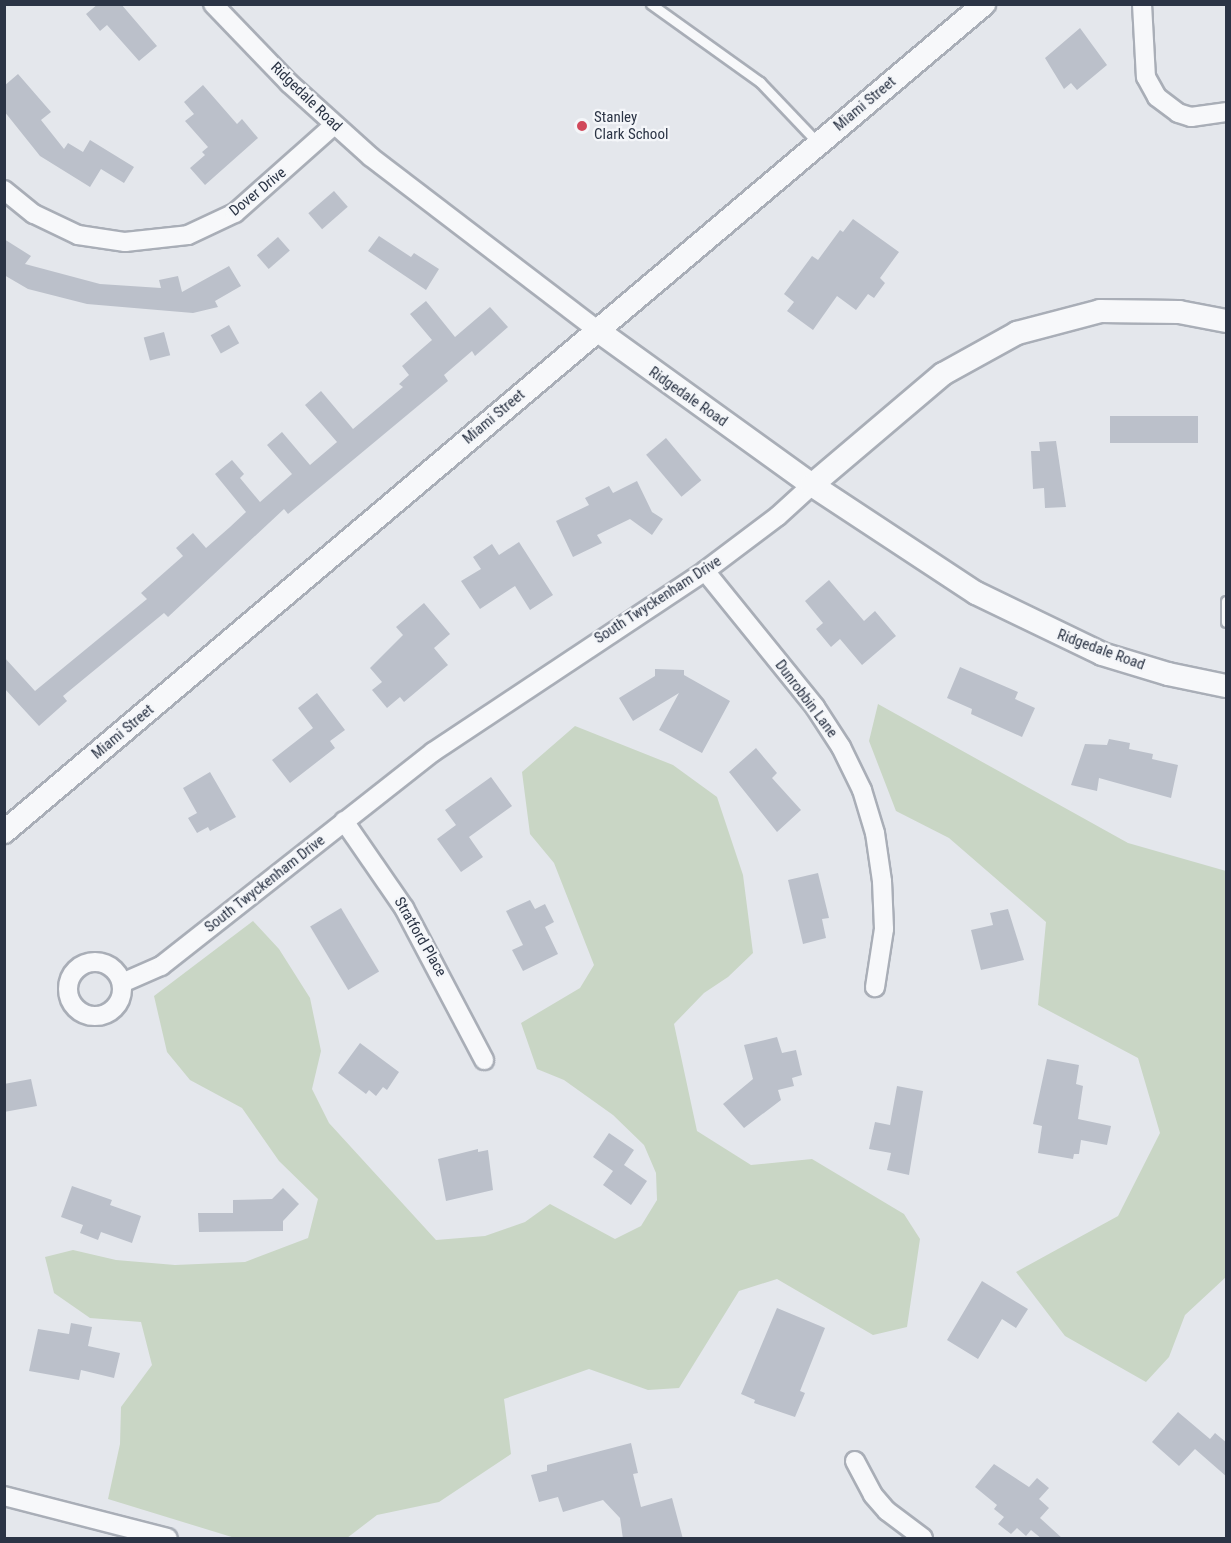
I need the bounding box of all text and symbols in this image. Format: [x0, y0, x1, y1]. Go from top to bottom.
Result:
street label: Ridgedale Road [267, 59, 345, 135]
street label: Miami Street [830, 73, 900, 135]
place label: Stanley Clark School [594, 108, 668, 143]
marker: Stanley Clark School [575, 119, 589, 133]
street label: Dover Drive [226, 164, 290, 220]
street label: Ridgedale Road [645, 363, 731, 431]
street label: Miami Street [459, 386, 529, 448]
street label: South Twyckenham Drive [591, 552, 725, 648]
street label: Ridgedale Road [1055, 626, 1147, 674]
street label: Dunrobbin Lane [771, 657, 841, 741]
street label: Miami Street [88, 701, 158, 763]
street label: South Twyckenham Drive [201, 831, 329, 937]
street label: Stratford Place [390, 894, 450, 980]

